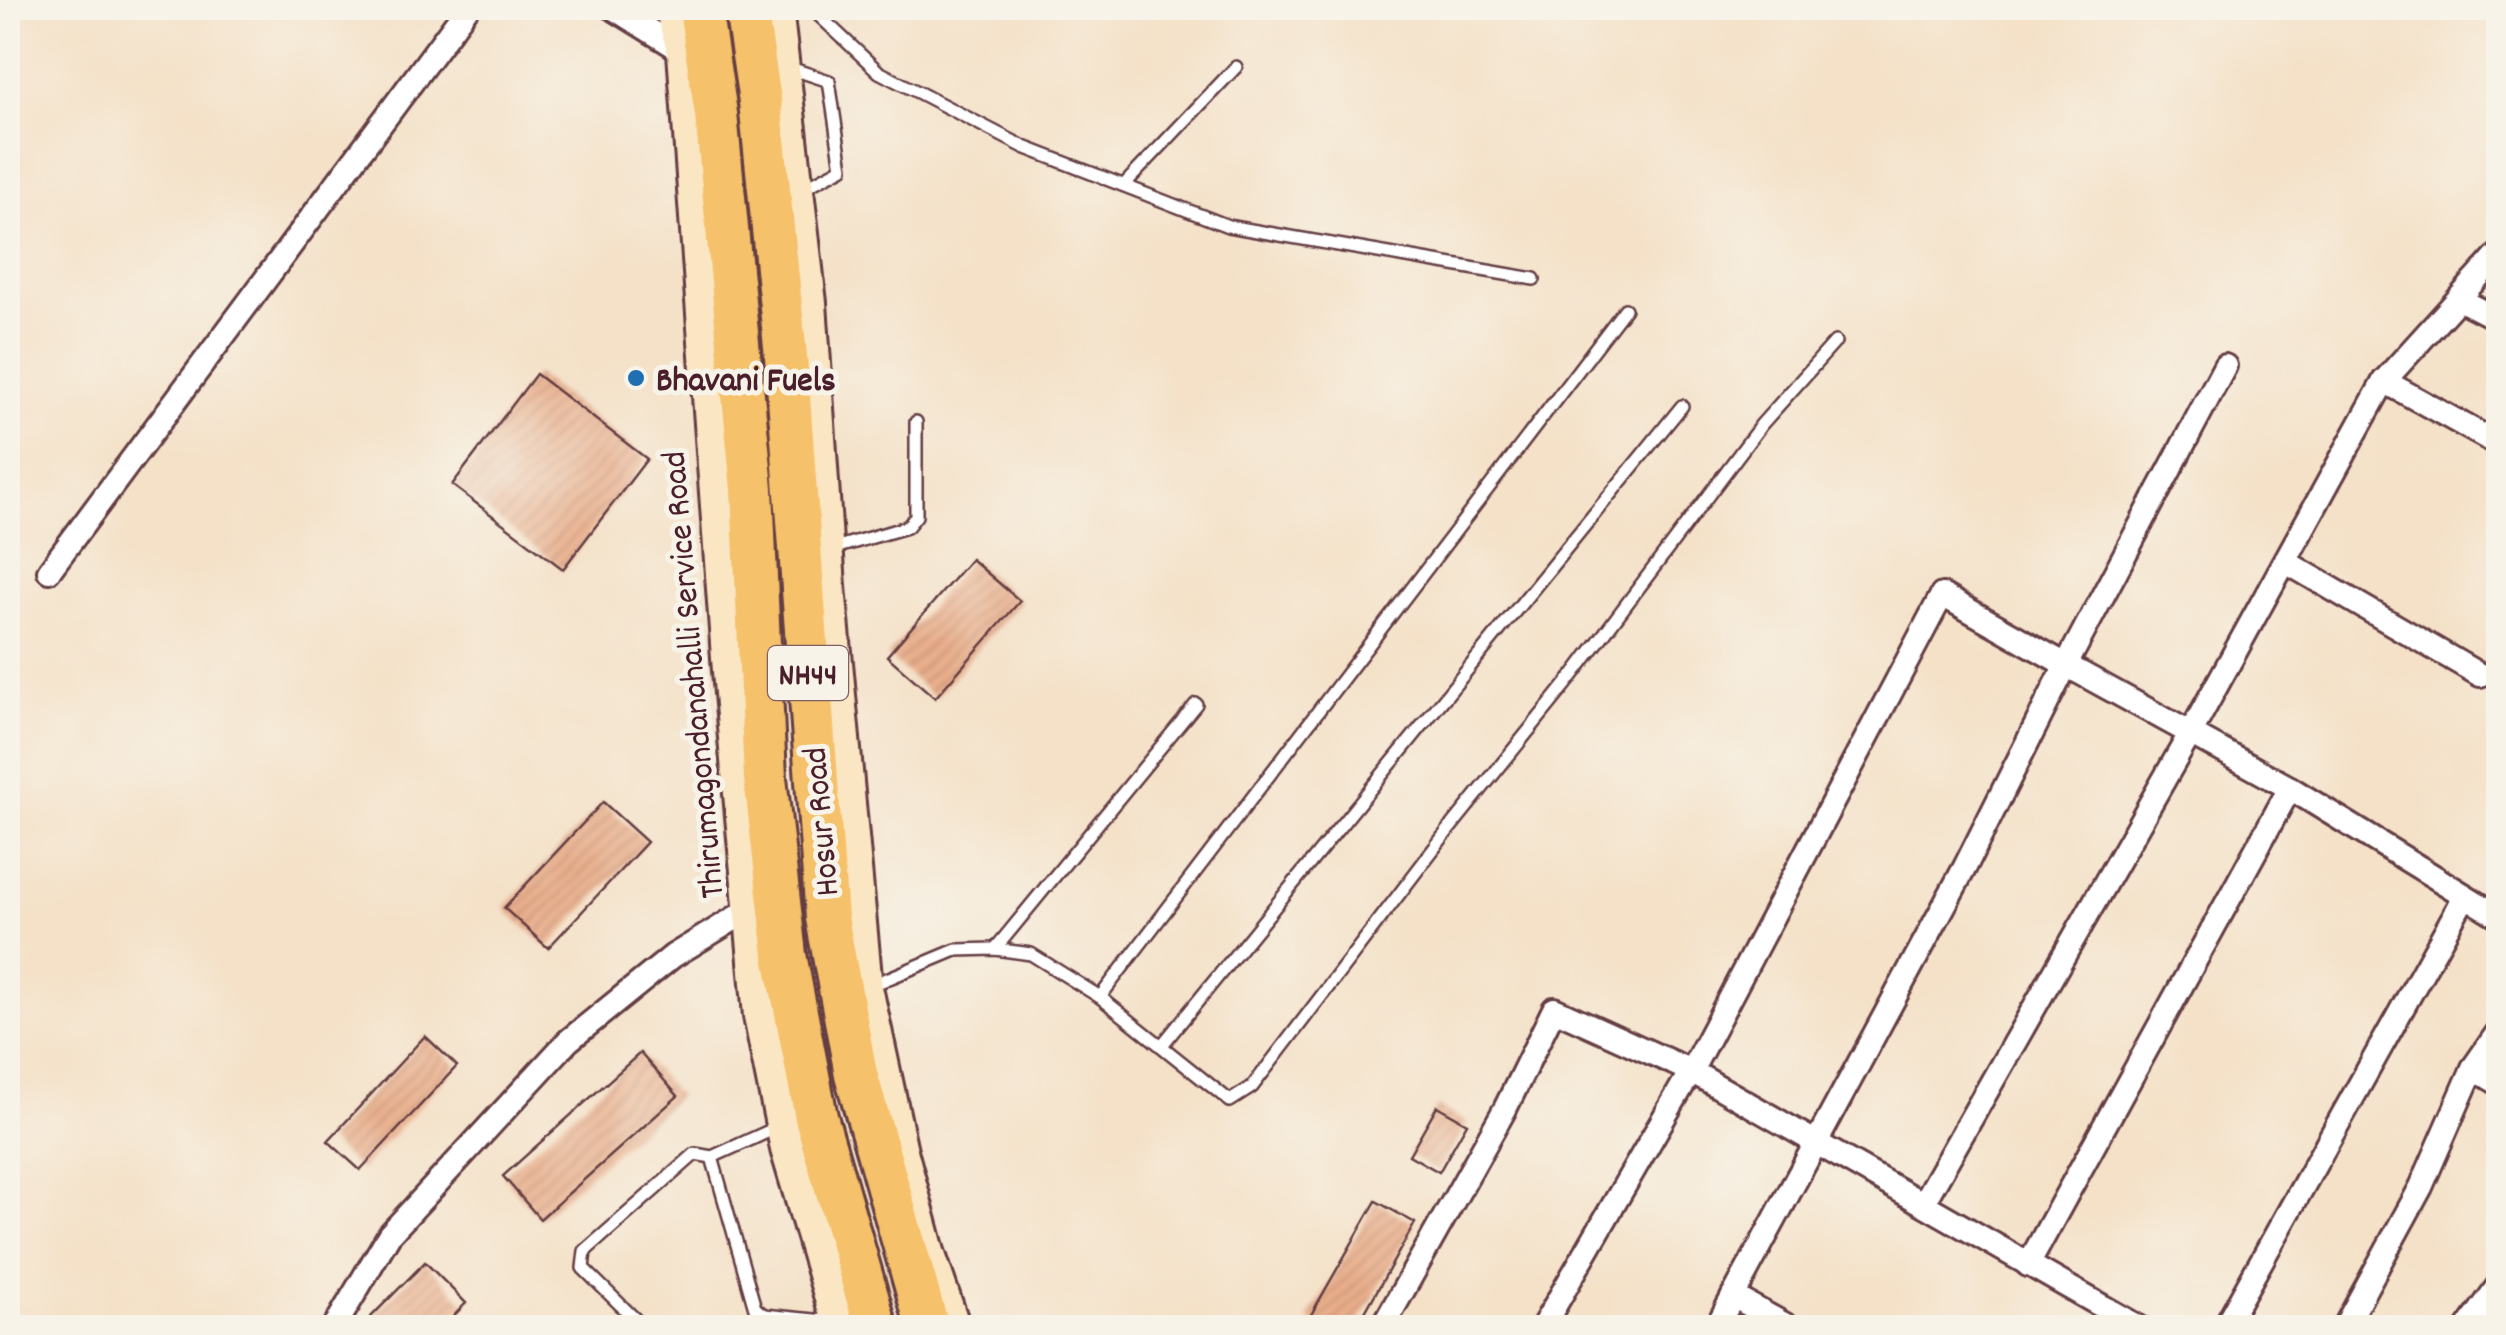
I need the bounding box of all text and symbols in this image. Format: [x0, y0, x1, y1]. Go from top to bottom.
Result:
place label: Bhavani Fuels [656, 358, 836, 408]
marker: Bhavani Fuels [625, 367, 647, 389]
street label: Thirumagondanahalli Service Road [652, 449, 740, 900]
road number: NH44 [768, 646, 848, 700]
street label: Hosur Road [793, 745, 855, 898]

